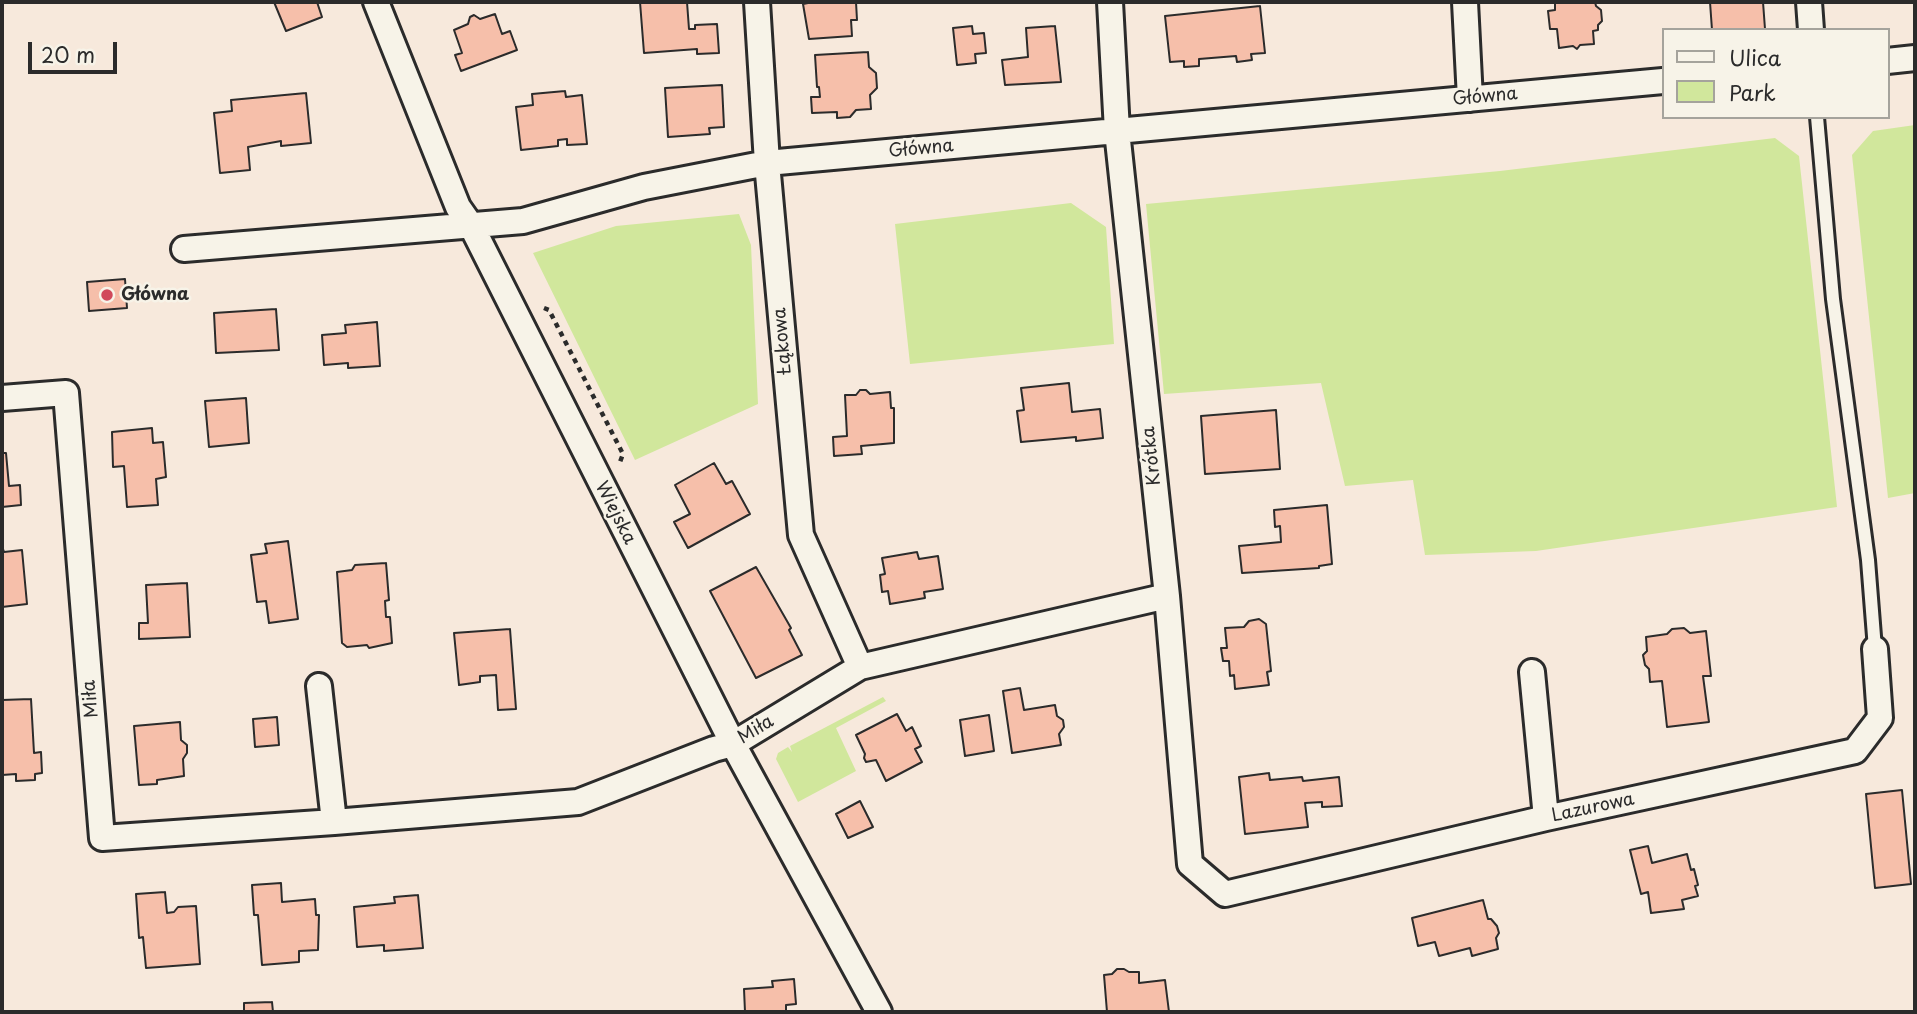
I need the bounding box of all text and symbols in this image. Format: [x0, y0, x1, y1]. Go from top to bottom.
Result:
scale bar [32, 28, 121, 72]
legend [1661, 28, 1889, 119]
text: 20 m [41, 38, 95, 70]
text: Ulica [1729, 41, 1781, 73]
text: Park [1729, 76, 1776, 108]
street label: Główna [1452, 83, 1518, 111]
street label: Główna [888, 135, 954, 163]
place label: Główna [121, 284, 189, 306]
marker: Główna [99, 287, 115, 303]
street label: Łąkowa [769, 307, 797, 375]
street label: Krótka [1138, 425, 1166, 487]
street label: Wiejska [590, 478, 640, 548]
street label: Miła [79, 679, 103, 719]
street label: Miła [734, 711, 778, 749]
street label: Lazurowa [1550, 789, 1636, 827]

